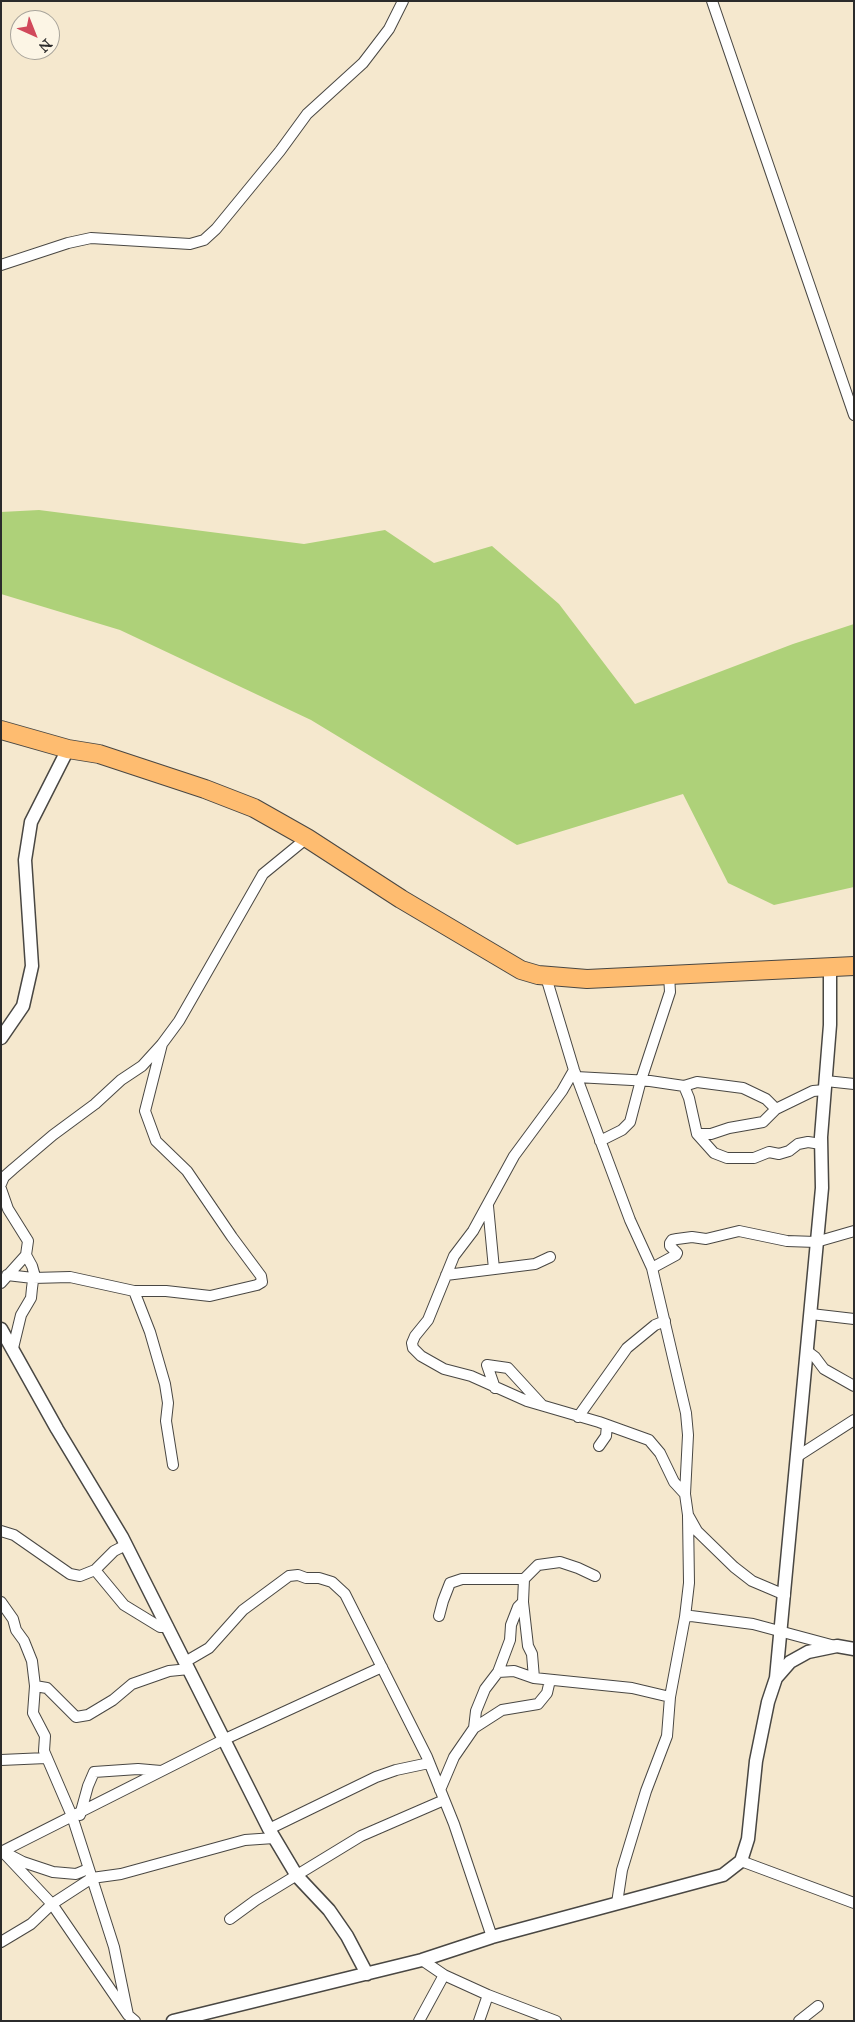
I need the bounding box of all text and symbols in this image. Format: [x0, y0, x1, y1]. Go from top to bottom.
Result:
north arrow [10, 10, 60, 60]
text: N [35, 35, 55, 56]

